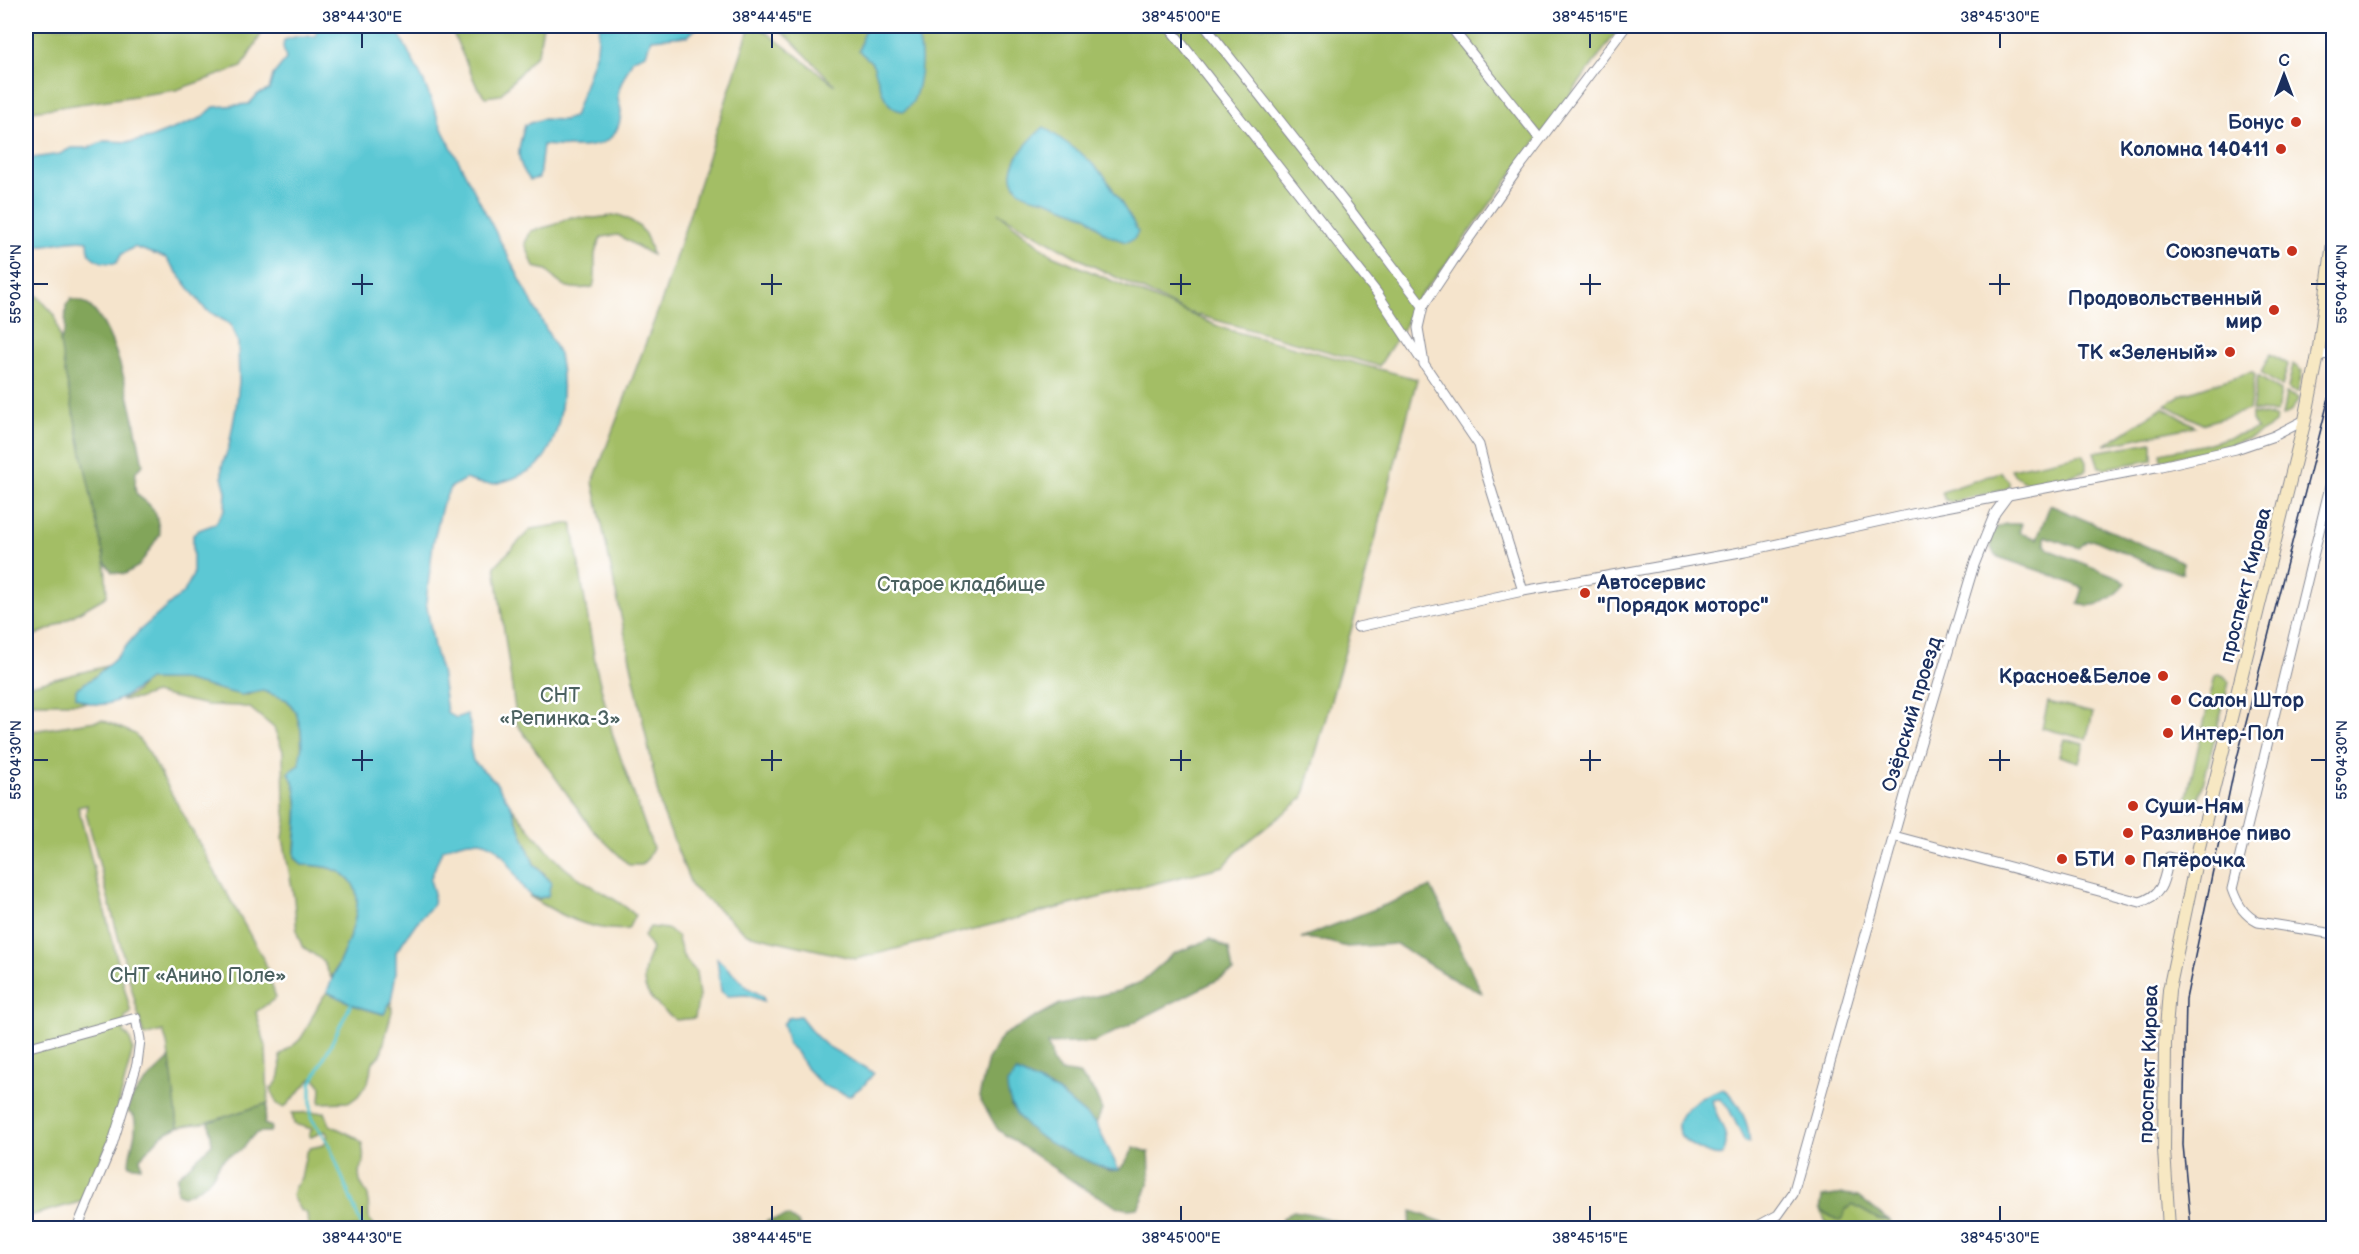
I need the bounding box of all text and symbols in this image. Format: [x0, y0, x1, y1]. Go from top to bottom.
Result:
text: 38°44'30"E [322, 8, 402, 27]
text: 38°44'45"E [732, 8, 812, 27]
text: 38°45'00"E [1141, 8, 1221, 27]
text: 38°45'15"E [1552, 8, 1628, 27]
text: 38°45'30"E [1960, 8, 2040, 27]
north arrow [2254, 45, 2314, 105]
text: С [2278, 52, 2290, 71]
place label: Бонус [2228, 111, 2284, 135]
marker: Бонус [2289, 115, 2303, 129]
place label: Коломна 140411 [2120, 138, 2269, 162]
marker: Коломна 140411 [2274, 142, 2288, 156]
place label: Союзпечать [2166, 240, 2281, 264]
text: 55°04'40"N [7, 244, 26, 324]
marker: Союзпечать [2285, 244, 2299, 258]
text: 55°04'40"N [2333, 244, 2352, 324]
place label: Продовольственный мир [2068, 287, 2262, 334]
marker: Продовольственный мир [2267, 303, 2281, 317]
place label: ТК «Зеленый» [2078, 341, 2218, 365]
marker: ТК «Зеленый» [2223, 345, 2237, 359]
street label: проспект Кирова [2215, 505, 2277, 665]
place label: Автосервис "Порядок моторс" [1596, 571, 1769, 618]
park label: Старое кладбище [877, 573, 1045, 597]
marker: Автосервис "Порядок моторс" [1578, 586, 1592, 600]
street label: Озёрский проезд [1877, 634, 1947, 795]
place label: Красное&Белое [1999, 665, 2151, 689]
marker: Красное&Белое [2156, 669, 2170, 683]
park label: СНТ «Репинка-3» [499, 684, 621, 731]
place label: Салон Штор [2188, 689, 2304, 713]
marker: Салон Штор [2169, 693, 2183, 707]
text: 55°04'30"N [7, 720, 26, 800]
text: 55°04'30"N [2333, 720, 2352, 800]
place label: Интер-Пол [2180, 722, 2284, 746]
marker: Интер-Пол [2161, 726, 2175, 740]
place label: Суши-Ням [2145, 795, 2244, 819]
marker: Суши-Ням [2126, 799, 2140, 813]
place label: Разливное пиво [2140, 822, 2291, 846]
marker: Разливное пиво [2121, 826, 2135, 840]
place label: БТИ [2074, 848, 2115, 872]
place label: Пятёрочка [2142, 849, 2245, 873]
marker: БТИ [2055, 852, 2069, 866]
marker: Пятёрочка [2123, 853, 2137, 867]
park label: СНТ «Анино Поле» [110, 964, 286, 988]
street label: проспект Кирова [2134, 984, 2164, 1144]
text: 38°44'30"E [322, 1229, 402, 1248]
text: 38°44'45"E [732, 1229, 812, 1248]
text: 38°45'00"E [1141, 1229, 1221, 1248]
text: 38°45'15"E [1552, 1229, 1628, 1248]
text: 38°45'30"E [1960, 1229, 2040, 1248]

